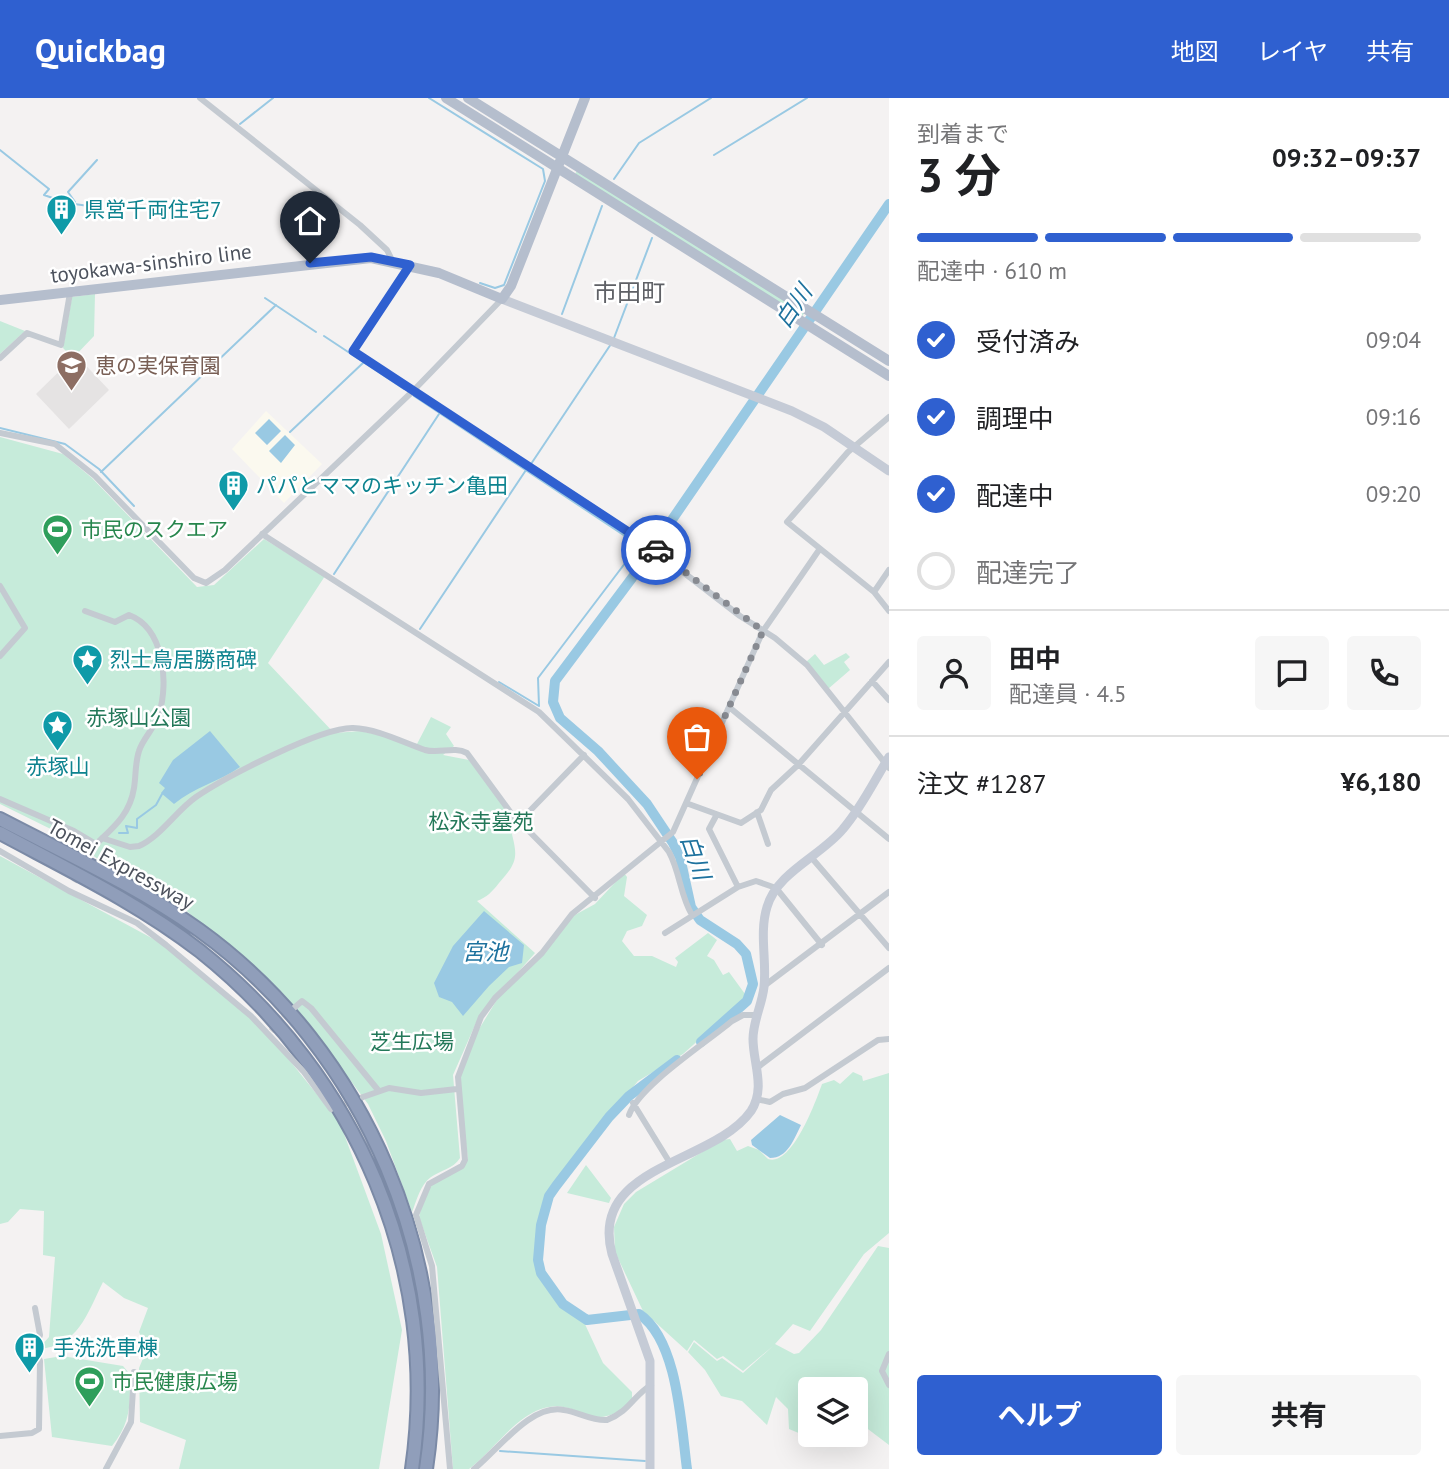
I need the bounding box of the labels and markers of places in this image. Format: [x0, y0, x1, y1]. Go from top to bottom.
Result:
pin [280, 191, 340, 263]
building icon: 県営千両住宅7 [44, 192, 78, 236]
place label: 県営千両住宅7 [84, 196, 221, 223]
school or university icon: 恵の実保育園 [55, 348, 89, 392]
place label: 恵の実保育園 [95, 352, 221, 379]
building icon: パパとママのキッチン亀田 [216, 468, 250, 512]
place label: パパとママのキッチン亀田 [256, 472, 508, 499]
sports icon: 市民のスクエア [41, 512, 75, 556]
place label: 市民のスクエア [81, 516, 228, 543]
place icon: 烈士鳥居勝商碑 [70, 642, 104, 686]
place label: 烈士鳥居勝商碑 [110, 646, 257, 673]
pin [667, 707, 727, 779]
place icon: 赤塚山 [41, 709, 75, 753]
place label: 赤塚山 [27, 753, 90, 780]
building icon: 手洗洗車棟 [13, 1330, 47, 1374]
place label: 手洗洗車棟 [53, 1334, 158, 1361]
sports icon: 市民健康広場 [72, 1364, 106, 1408]
place label: 市民健康広場 [112, 1368, 238, 1395]

